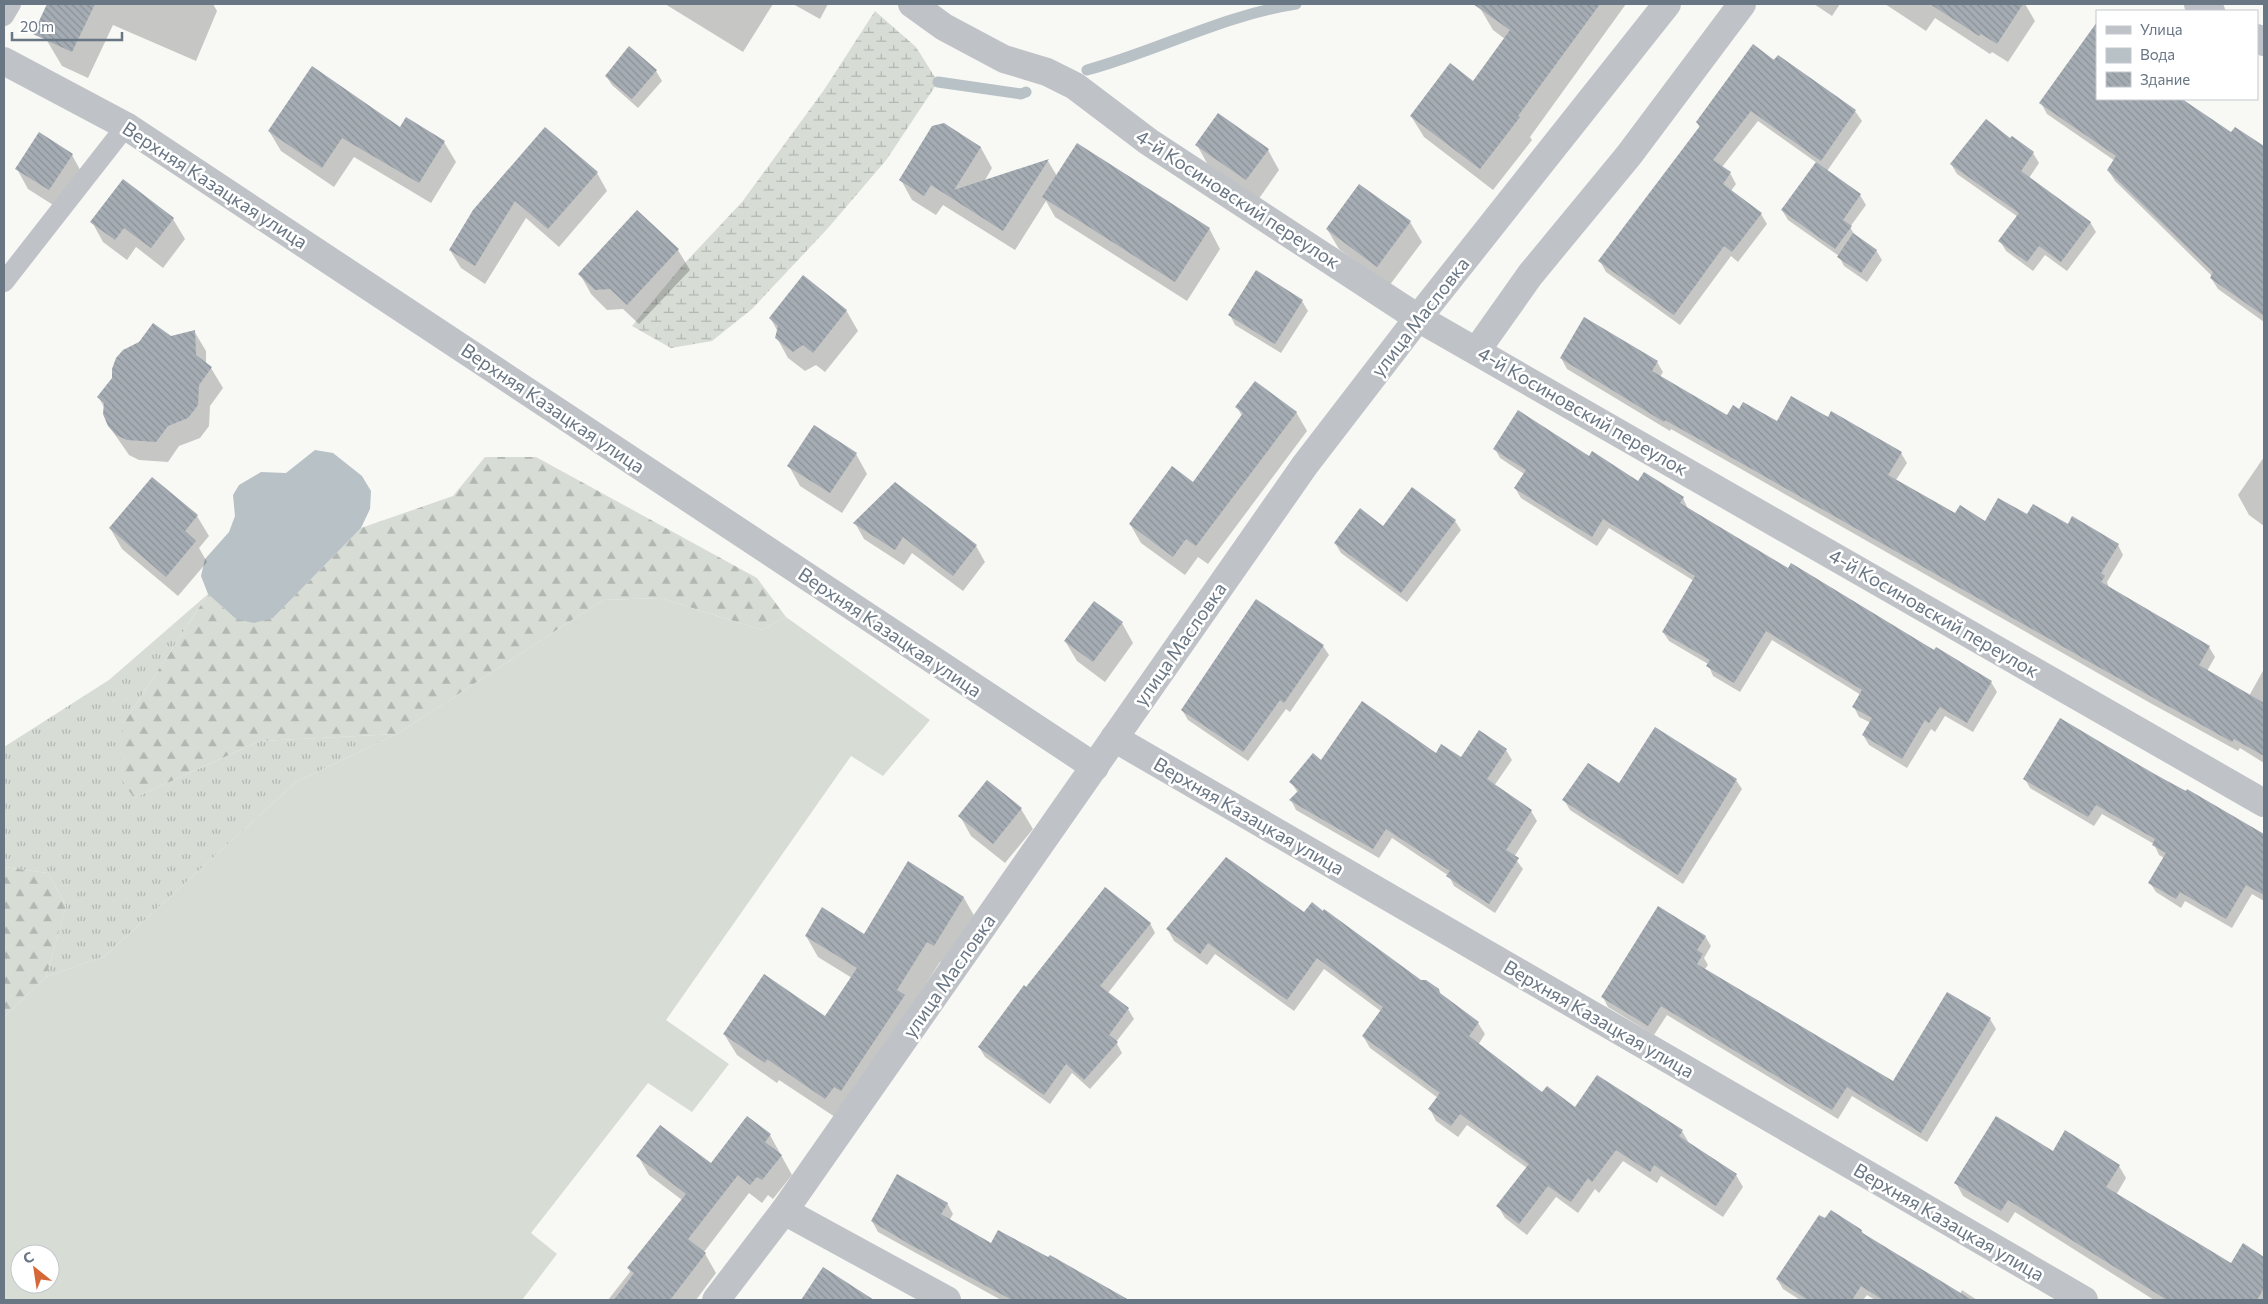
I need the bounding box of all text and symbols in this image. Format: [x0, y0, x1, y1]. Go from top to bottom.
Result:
scale bar [12, 10, 122, 42]
legend [2096, 10, 2258, 100]
text: 20 m [20, 17, 54, 35]
text: Улица [2140, 20, 2182, 38]
text: Вода [2140, 45, 2175, 63]
text: Здание [2140, 70, 2190, 88]
street label: Верхняя Казацкая улица [118, 116, 312, 253]
street label: 4-й Косиновский переулок [1132, 124, 1344, 273]
street label: улица Масловка [1366, 252, 1473, 381]
street label: Верхняя Казацкая улица [457, 338, 649, 477]
street label: 4-й Косиновский переулок [1474, 341, 1692, 480]
street label: 4-й Косиновский переулок [1825, 543, 2043, 682]
street label: Верхняя Казацкая улица [794, 562, 986, 701]
street label: улица Масловка [1129, 578, 1231, 710]
street label: Верхняя Казацкая улица [1150, 752, 1348, 879]
street label: улица Масловка [898, 910, 1000, 1042]
street label: Верхняя Казацкая улица [1500, 955, 1698, 1082]
street label: Верхняя Казацкая улица [1850, 1158, 2048, 1285]
north arrow [10, 1244, 60, 1294]
text: С [20, 1248, 37, 1267]

